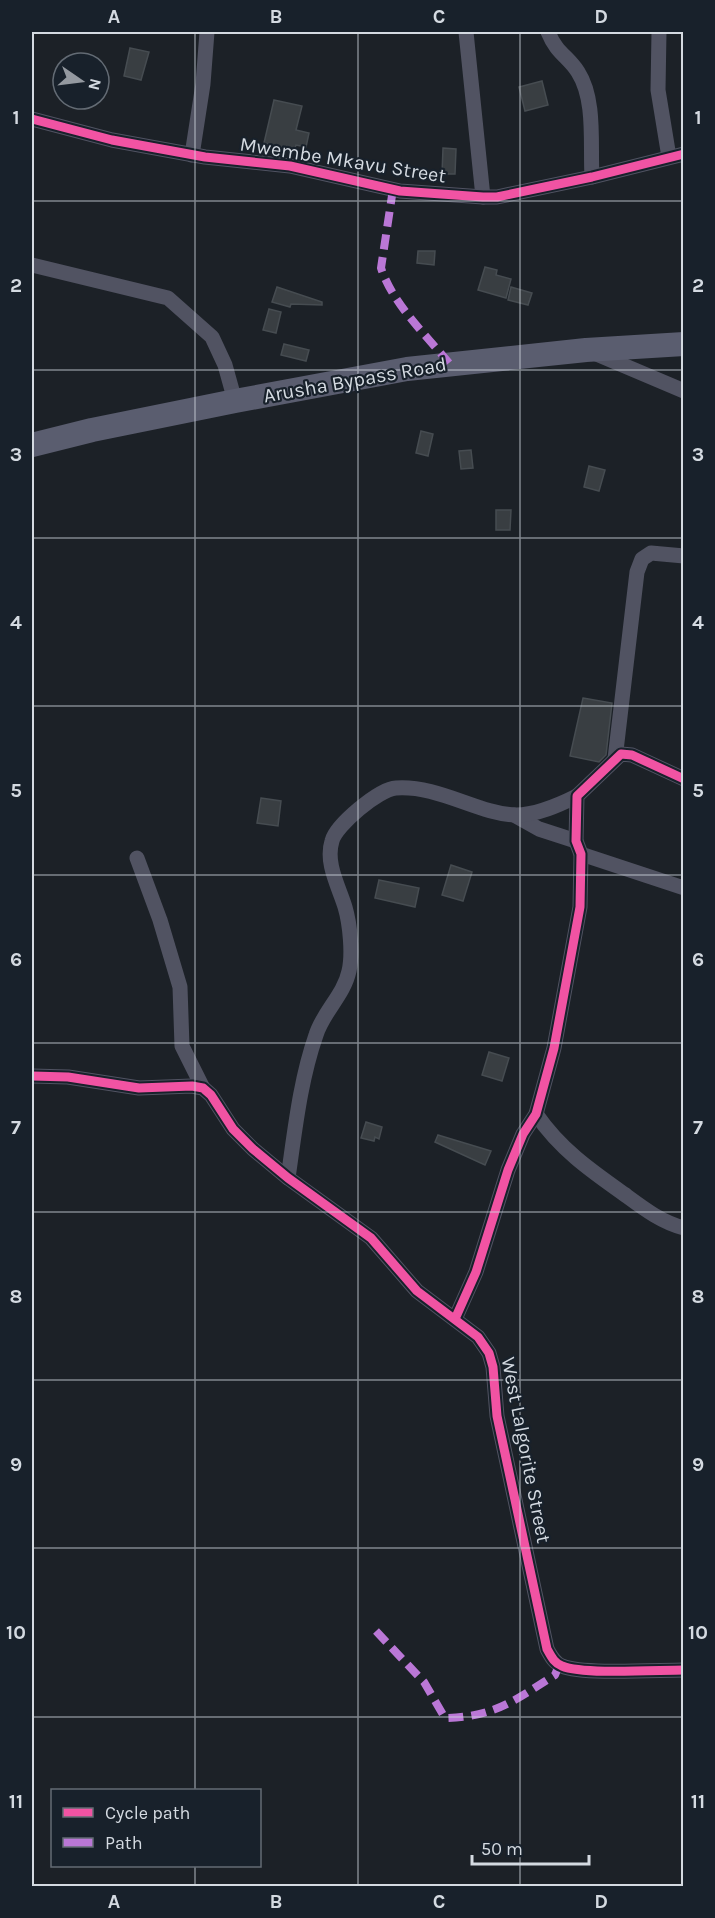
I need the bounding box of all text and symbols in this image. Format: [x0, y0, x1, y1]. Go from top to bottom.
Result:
text: A [108, 5, 121, 28]
text: B [270, 5, 282, 28]
text: C [433, 5, 445, 28]
text: D [594, 5, 608, 28]
north arrow [51, 51, 111, 111]
text: N [84, 77, 106, 92]
text: 1 [12, 106, 20, 129]
text: 1 [694, 106, 702, 129]
street label: Mwembe Mkavu Street [238, 132, 448, 188]
text: 2 [10, 274, 22, 297]
text: 2 [692, 274, 704, 297]
street label: Arusha Bypass Road [262, 353, 448, 407]
text: 3 [10, 443, 22, 466]
text: 3 [692, 443, 704, 466]
text: 4 [10, 611, 22, 634]
text: 4 [692, 611, 704, 634]
text: 5 [10, 779, 22, 802]
text: 5 [692, 779, 704, 802]
text: 6 [10, 948, 22, 971]
text: 6 [692, 948, 704, 971]
text: 7 [11, 1116, 21, 1139]
text: 7 [693, 1116, 703, 1139]
text: 8 [10, 1285, 22, 1308]
text: 8 [692, 1285, 704, 1308]
street label: West Lalgorite Street [497, 1355, 555, 1545]
text: 9 [10, 1453, 22, 1476]
text: 9 [692, 1453, 704, 1476]
text: 10 [6, 1621, 26, 1644]
text: 10 [688, 1621, 708, 1644]
legend [51, 1789, 261, 1867]
text: 11 [9, 1790, 23, 1813]
text: 11 [691, 1790, 705, 1813]
text: Cycle path [105, 1802, 190, 1824]
scale bar [472, 1828, 589, 1866]
text: Path [105, 1832, 143, 1854]
text: 50 m [481, 1838, 523, 1860]
text: A [108, 1890, 121, 1913]
text: B [270, 1890, 282, 1913]
text: C [433, 1890, 445, 1913]
text: D [594, 1890, 608, 1913]

